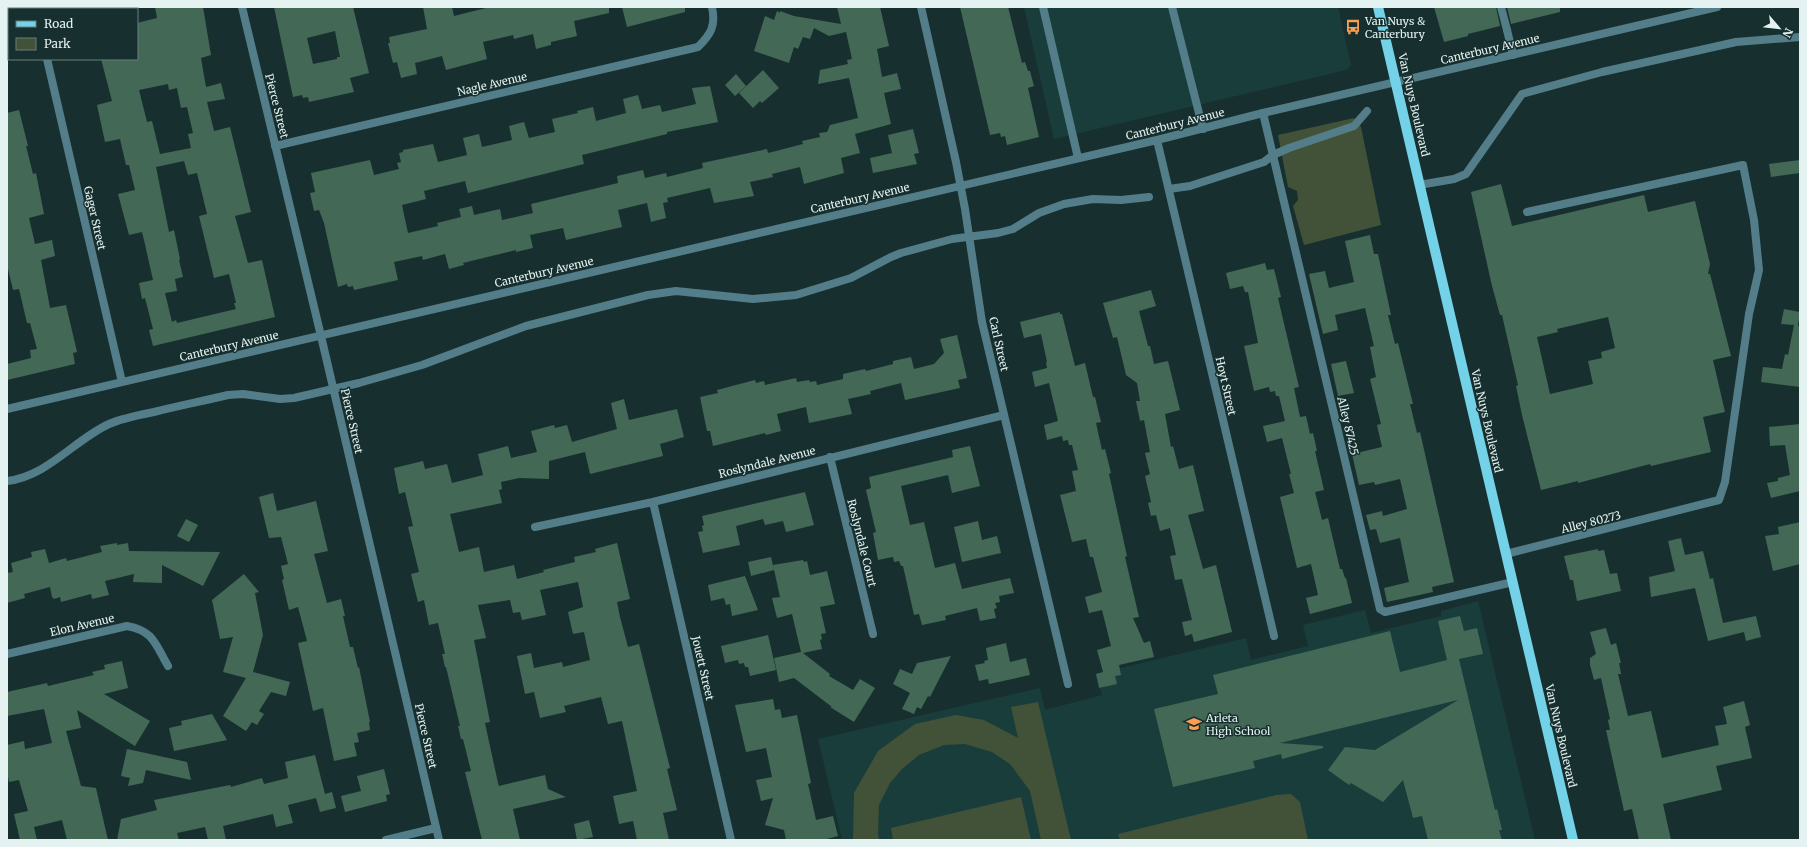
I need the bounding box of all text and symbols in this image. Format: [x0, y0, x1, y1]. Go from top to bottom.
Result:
legend [8, 8, 138, 60]
north arrow [1759, 8, 1799, 48]
place label: Van Nuys & Canterbury [1364, 14, 1426, 41]
text: Road [44, 16, 73, 31]
bus stop icon: Van Nuys & Canterbury [1344, 18, 1362, 36]
text: N [1779, 26, 1796, 40]
street label: Canterbury Avenue [1439, 31, 1541, 67]
text: Park [44, 36, 71, 51]
street label: Van Nuys Boulevard [1395, 51, 1433, 158]
street label: Nagle Avenue [456, 69, 529, 99]
street label: Pierce Street [262, 72, 292, 141]
street label: Canterbury Avenue [1124, 105, 1226, 143]
street label: Canterbury Avenue [809, 180, 911, 216]
street label: Gager Street [81, 185, 109, 252]
street label: Canterbury Avenue [493, 254, 595, 290]
street label: Carl Street [986, 315, 1012, 373]
street label: Canterbury Avenue [178, 328, 280, 364]
street label: Hoyt Street [1212, 355, 1240, 417]
street label: Van Nuys Boulevard [1468, 367, 1506, 474]
street label: Pierce Street [338, 387, 366, 456]
street label: Alley 87425 [1334, 394, 1362, 457]
street label: Roslyndale Avenue [717, 443, 817, 481]
street label: Roslyndale Court [844, 498, 880, 589]
street label: Alley 80273 [1559, 508, 1622, 536]
street label: Elon Avenue [49, 611, 116, 639]
street label: Jouett Street [689, 634, 717, 702]
street label: Van Nuys Boulevard [1542, 682, 1580, 789]
street label: Pierce Street [412, 702, 440, 771]
place label: Arleta High School [1205, 711, 1271, 738]
school or university icon: Arleta High School [1185, 715, 1203, 733]

